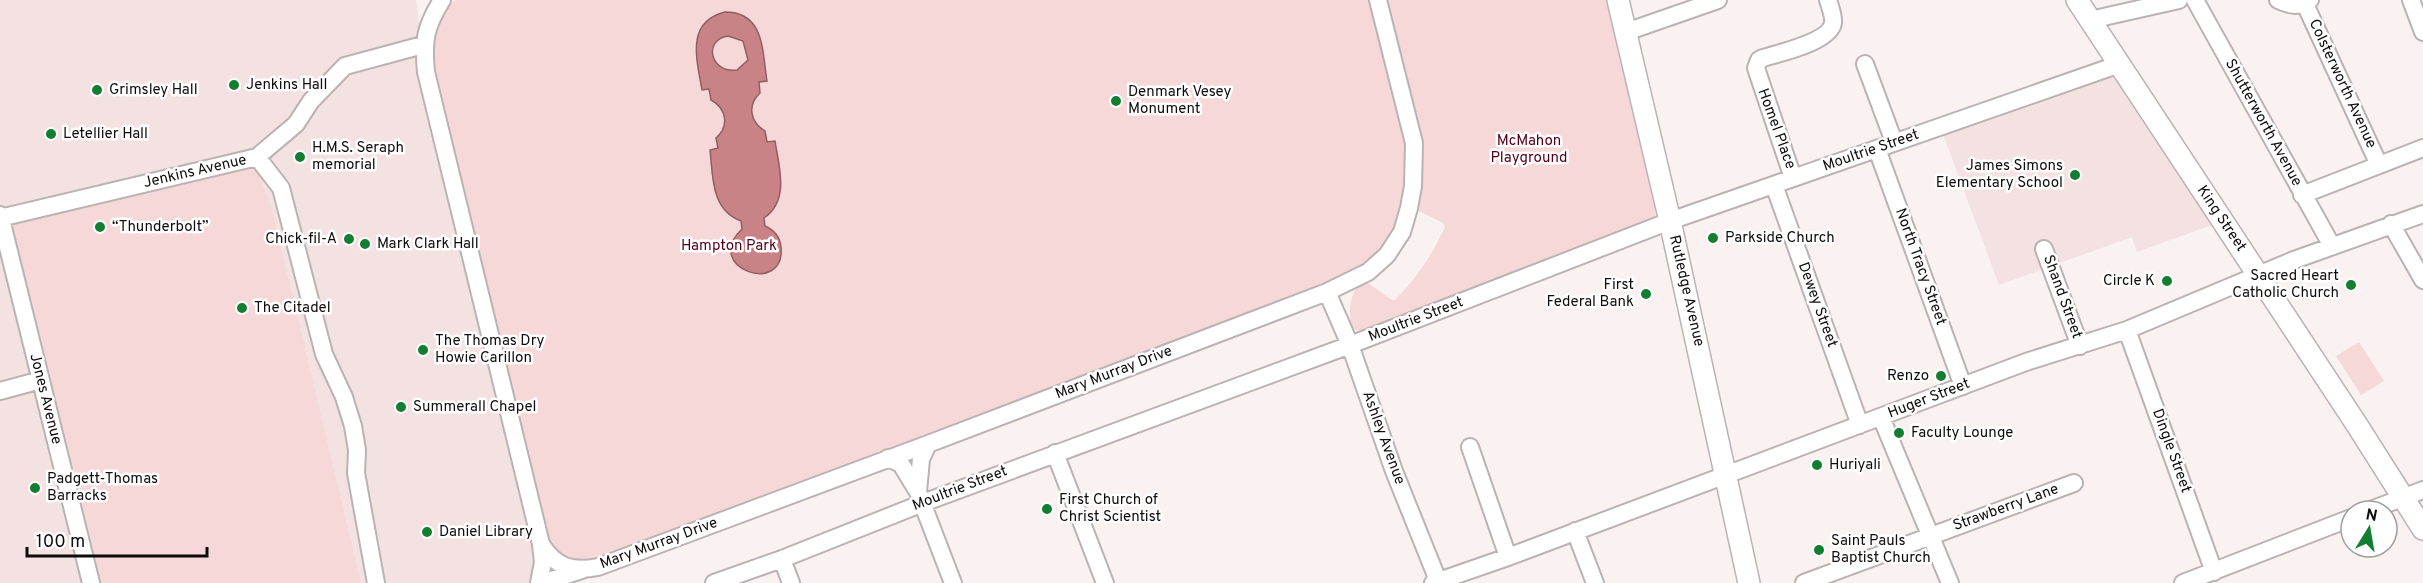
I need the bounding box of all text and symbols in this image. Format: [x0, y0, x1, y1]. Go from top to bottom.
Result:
street label: Colsterworth Avenue [2304, 16, 2380, 152]
street label: Shutterworth Avenue [2220, 56, 2306, 190]
place label: Jenkins Hall [246, 76, 327, 95]
marker: Jenkins Hall [227, 78, 241, 92]
place label: Grimsley Hall [109, 81, 198, 100]
marker: Grimsley Hall [90, 83, 104, 97]
place label: Denmark Vesey Monument [1128, 83, 1231, 119]
street label: Homel Place [1753, 86, 1799, 172]
marker: Denmark Vesey Monument [1109, 94, 1123, 108]
place label: Letellier Hall [63, 125, 148, 144]
street label: Moultrie Street [1820, 126, 1922, 176]
marker: Letellier Hall [44, 127, 58, 141]
park label: McMahon Playground [1490, 132, 1568, 168]
place label: H.M.S. Seraph memorial [312, 139, 404, 175]
marker: H.M.S. Seraph memorial [293, 150, 307, 164]
street label: Jenkins Avenue [142, 151, 248, 193]
place label: James Simons Elementary School [1936, 157, 2063, 193]
marker: James Simons Elementary School [2068, 168, 2082, 182]
street label: King Street [2192, 182, 2250, 256]
street label: North Tracy Street [1890, 206, 1950, 328]
place label: “Thunderbolt” [112, 218, 209, 237]
marker: “Thunderbolt” [93, 220, 107, 234]
place label: Parkside Church [1725, 229, 1835, 248]
place label: Chick-fil-A [265, 230, 337, 249]
marker: Parkside Church [1706, 231, 1720, 245]
marker: Chick-fil-A [342, 232, 356, 246]
street label: Rutledge Avenue [1664, 233, 1708, 349]
place label: Mark Clark Hall [377, 235, 479, 254]
marker: Mark Clark Hall [358, 237, 372, 251]
park label: Hampton Park [681, 237, 777, 256]
street label: Shand Street [2038, 253, 2086, 341]
street label: Dewey Street [1793, 260, 1841, 350]
place label: Sacred Heart Catholic Church [2232, 267, 2339, 303]
place label: Circle K [2103, 272, 2155, 291]
marker: Circle K [2160, 274, 2174, 288]
place label: First Federal Bank [1546, 276, 1634, 312]
marker: Sacred Heart Catholic Church [2344, 278, 2358, 292]
marker: First Federal Bank [1639, 287, 1653, 301]
street label: Moultrie Street [1366, 293, 1466, 347]
place label: The Citadel [254, 299, 331, 318]
marker: The Citadel [235, 301, 249, 315]
place label: The Thomas Dry Howie Carillon [435, 332, 545, 368]
street label: Mary Murray Drive [1053, 342, 1175, 404]
marker: The Thomas Dry Howie Carillon [416, 343, 430, 357]
street label: Jones Avenue [25, 351, 65, 447]
place label: Renzo [1887, 367, 1929, 386]
marker: Renzo [1934, 369, 1948, 383]
street label: Huger Street [1885, 375, 1973, 423]
street label: Ashley Avenue [1357, 389, 1409, 487]
place label: Summerall Chapel [413, 398, 536, 417]
marker: Summerall Chapel [394, 400, 408, 414]
street label: Dingle Street [2147, 406, 2195, 496]
place label: Faculty Lounge [1911, 424, 2013, 443]
marker: Faculty Lounge [1892, 426, 1906, 440]
place label: Huriyali [1829, 456, 1881, 475]
marker: Huriyali [1810, 458, 1824, 472]
street label: Moultrie Street [910, 462, 1010, 516]
place label: Padgett-Thomas Barracks [47, 470, 158, 506]
street label: Strawberry Lane [1951, 480, 2061, 536]
marker: Padgett-Thomas Barracks [28, 481, 42, 495]
place label: First Church of Christ Scientist [1059, 491, 1161, 527]
north arrow [2339, 499, 2399, 559]
marker: First Church of Christ Scientist [1040, 502, 1054, 516]
text: N [2364, 505, 2379, 527]
street label: Mary Murray Drive [598, 514, 720, 574]
scale bar [27, 520, 207, 558]
place label: Daniel Library [439, 523, 533, 542]
marker: Daniel Library [420, 525, 434, 539]
text: 100 m [36, 531, 85, 554]
place label: Saint Pauls Baptist Church [1831, 532, 1931, 568]
marker: Saint Pauls Baptist Church [1812, 543, 1826, 557]

